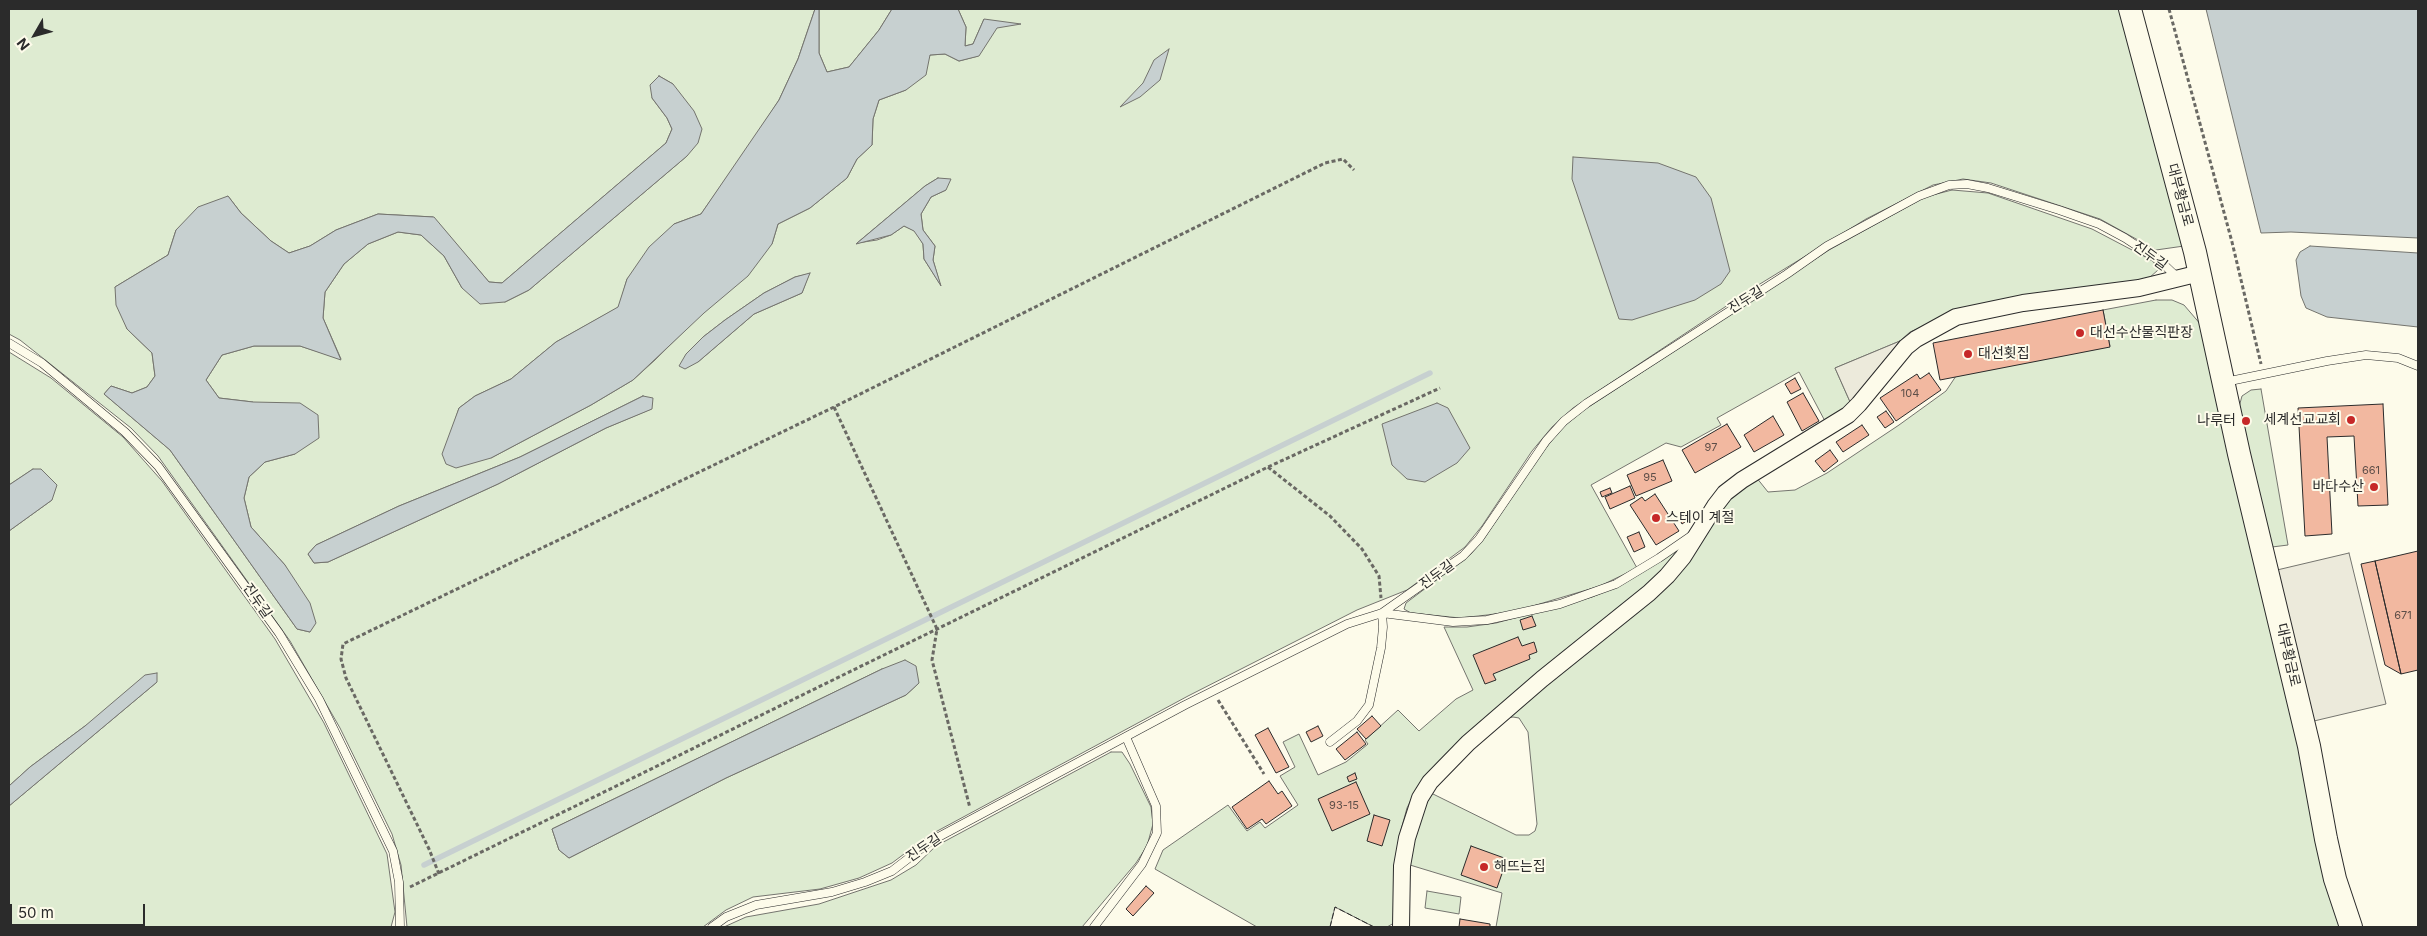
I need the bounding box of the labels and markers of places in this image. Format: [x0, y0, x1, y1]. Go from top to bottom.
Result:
place label: 대선수산물직판장 [2090, 325, 2193, 341]
marker: 대선수산물직판장 [2074, 327, 2086, 339]
place label: 대선횟집 [1978, 346, 2030, 362]
marker: 대선횟집 [1962, 348, 1974, 360]
place label: 세계선교교회 [2264, 412, 2341, 428]
place label: 나루터 [2197, 413, 2236, 429]
marker: 세계선교교회 [2345, 414, 2357, 426]
marker: 나루터 [2240, 415, 2252, 427]
place label: 바다수산 [2312, 479, 2364, 495]
marker: 바다수산 [2368, 481, 2380, 493]
place label: 스테이 계절 [1666, 510, 1734, 526]
marker: 스테이 계절 [1650, 512, 1662, 524]
place label: 해뜨는집 [1494, 859, 1546, 875]
marker: 해뜨는집 [1478, 861, 1490, 873]

